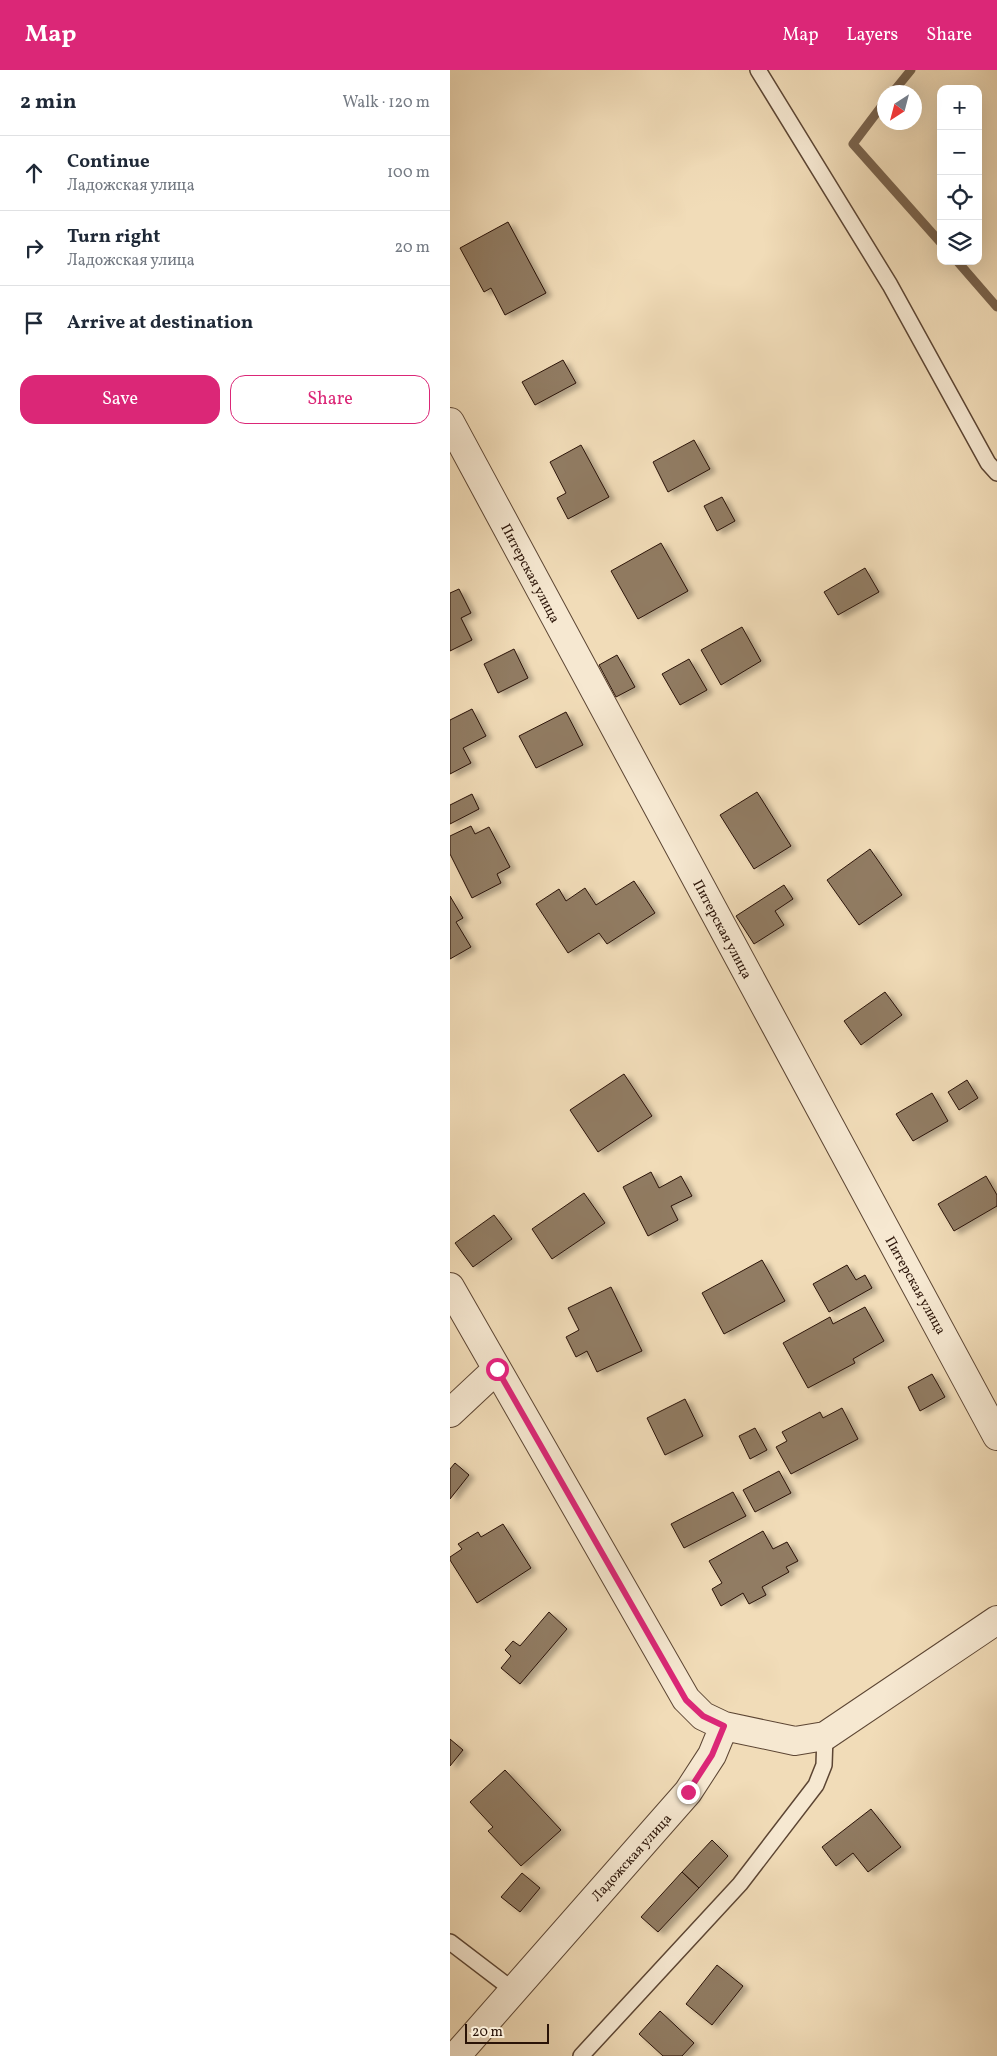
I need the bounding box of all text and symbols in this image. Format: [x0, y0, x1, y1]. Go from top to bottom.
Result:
text: Map [25, 18, 76, 52]
text: Map [782, 23, 818, 48]
text: Layers [846, 23, 898, 48]
text: Share [926, 23, 972, 48]
north arrow [877, 85, 922, 130]
map controls [937, 85, 982, 265]
button: + [937, 85, 982, 130]
text: 2 min [20, 88, 77, 117]
text: Walk · 120 m [342, 92, 430, 114]
button: − [937, 130, 982, 175]
text: Continue [67, 149, 150, 175]
icon: ahead [20, 159, 48, 187]
text: 100 m [387, 162, 430, 184]
text: Ладожская улица [67, 175, 195, 197]
button: locate [937, 175, 982, 220]
button: layers [937, 220, 982, 265]
text: Turn right [67, 224, 160, 250]
icon: right [20, 234, 48, 262]
text: 20 m [395, 237, 430, 259]
text: Ладожская улица [67, 250, 195, 272]
icon: arrive [20, 309, 48, 337]
text: Arrive at destination [67, 310, 253, 336]
button: Save [20, 375, 220, 424]
button: Share [230, 375, 430, 424]
street label: Питерская улица [495, 521, 564, 627]
street label: Питерская улица [687, 877, 756, 983]
street label: Питерская улица [880, 1233, 950, 1338]
route start [486, 1358, 509, 1381]
route end [677, 1781, 700, 1804]
street label: Ладожская улица [588, 1810, 677, 1906]
scale bar [465, 2021, 549, 2044]
text: 20 m [472, 2023, 503, 2042]

